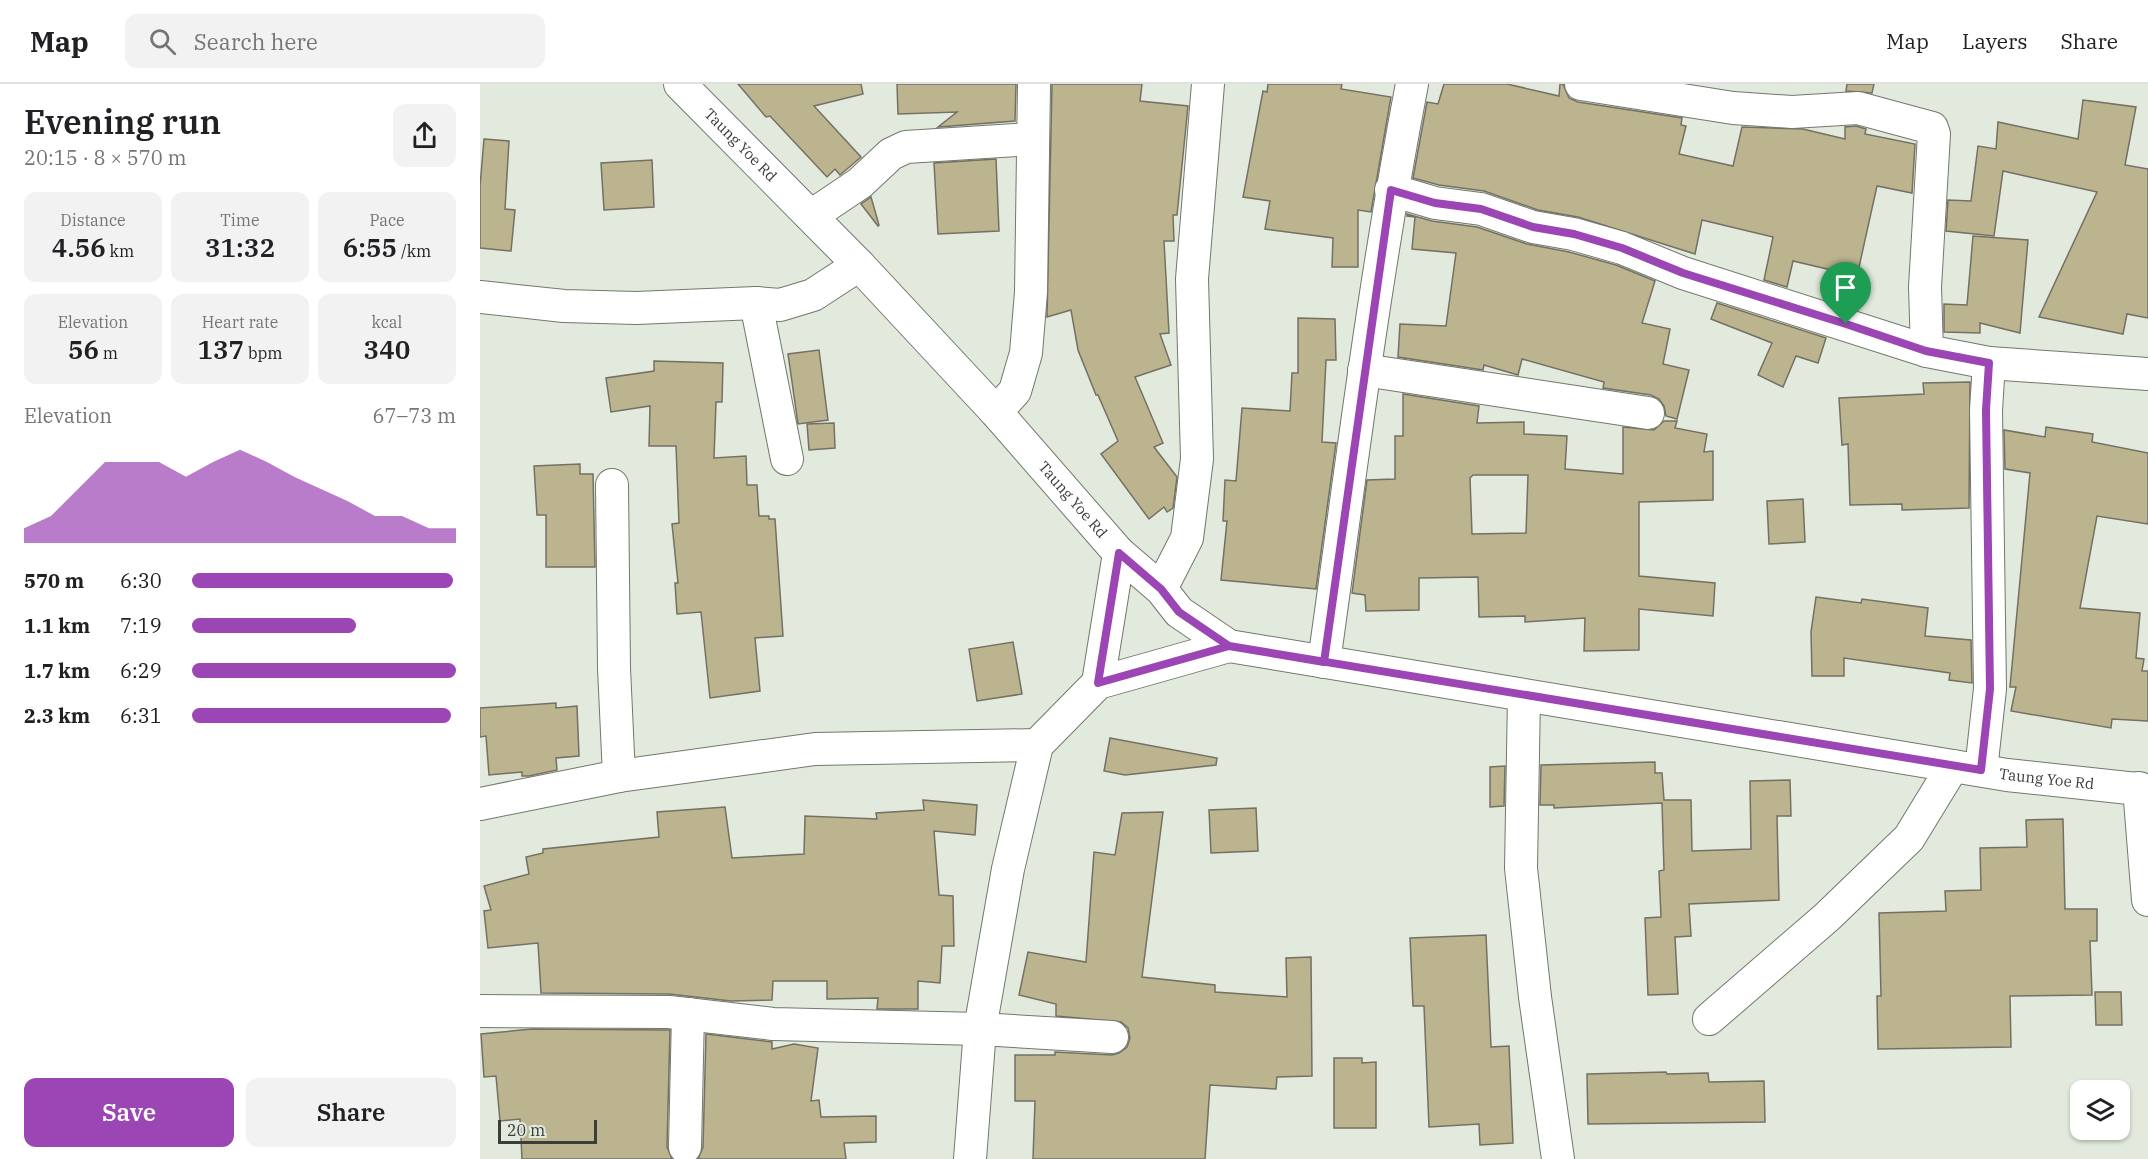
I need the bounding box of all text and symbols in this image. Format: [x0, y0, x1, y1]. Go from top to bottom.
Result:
search box [125, 14, 545, 68]
text: Map [30, 23, 89, 60]
icon: search [146, 25, 179, 58]
text: Search here [194, 27, 318, 56]
text: Map [1886, 27, 1929, 55]
text: Layers [1962, 27, 2028, 55]
text: Share [2061, 27, 2118, 55]
text: Evening run [24, 100, 221, 143]
button: share [393, 104, 456, 167]
street label: Taung Yoe Rd [701, 104, 781, 185]
text: 20:15 · 8 × 570 m [24, 144, 187, 171]
text: Distance [60, 210, 126, 230]
text: Time [220, 210, 260, 230]
text: Pace [369, 210, 405, 230]
text: 4.56 [52, 230, 106, 264]
text: 31:32 [205, 230, 275, 264]
text: 6:55 [343, 230, 397, 264]
text: km [106, 241, 134, 261]
text: /km [397, 241, 431, 261]
pin [1820, 262, 1871, 324]
icon: arrive [1829, 271, 1862, 304]
text: Elevation [58, 312, 128, 332]
text: Heart rate [202, 312, 278, 332]
text: kcal [372, 312, 402, 332]
text: 56 [68, 332, 99, 366]
text: 137 [197, 332, 244, 366]
text: 340 [364, 332, 410, 366]
text: m [99, 343, 118, 363]
text: bpm [244, 343, 283, 363]
text: Elevation [24, 402, 112, 429]
text: 67–73 m [373, 402, 456, 429]
street label: Taung Yoe Rd [1034, 457, 1111, 542]
text: 570 m [24, 567, 84, 594]
text: 6:30 [120, 567, 162, 594]
text: 1.1 km [24, 612, 90, 639]
text: 7:19 [120, 612, 162, 639]
text: 1.7 km [24, 657, 90, 684]
text: 6:29 [120, 657, 162, 684]
text: 2.3 km [24, 702, 90, 729]
text: 6:31 [120, 702, 162, 729]
street label: Taung Yoe Rd [1998, 764, 2095, 793]
button: Save [24, 1078, 234, 1147]
button: Share [246, 1078, 456, 1147]
map controls [2070, 1080, 2130, 1140]
button: layers [2070, 1080, 2130, 1140]
scale bar [498, 1117, 597, 1144]
text: 20 m [507, 1120, 545, 1140]

